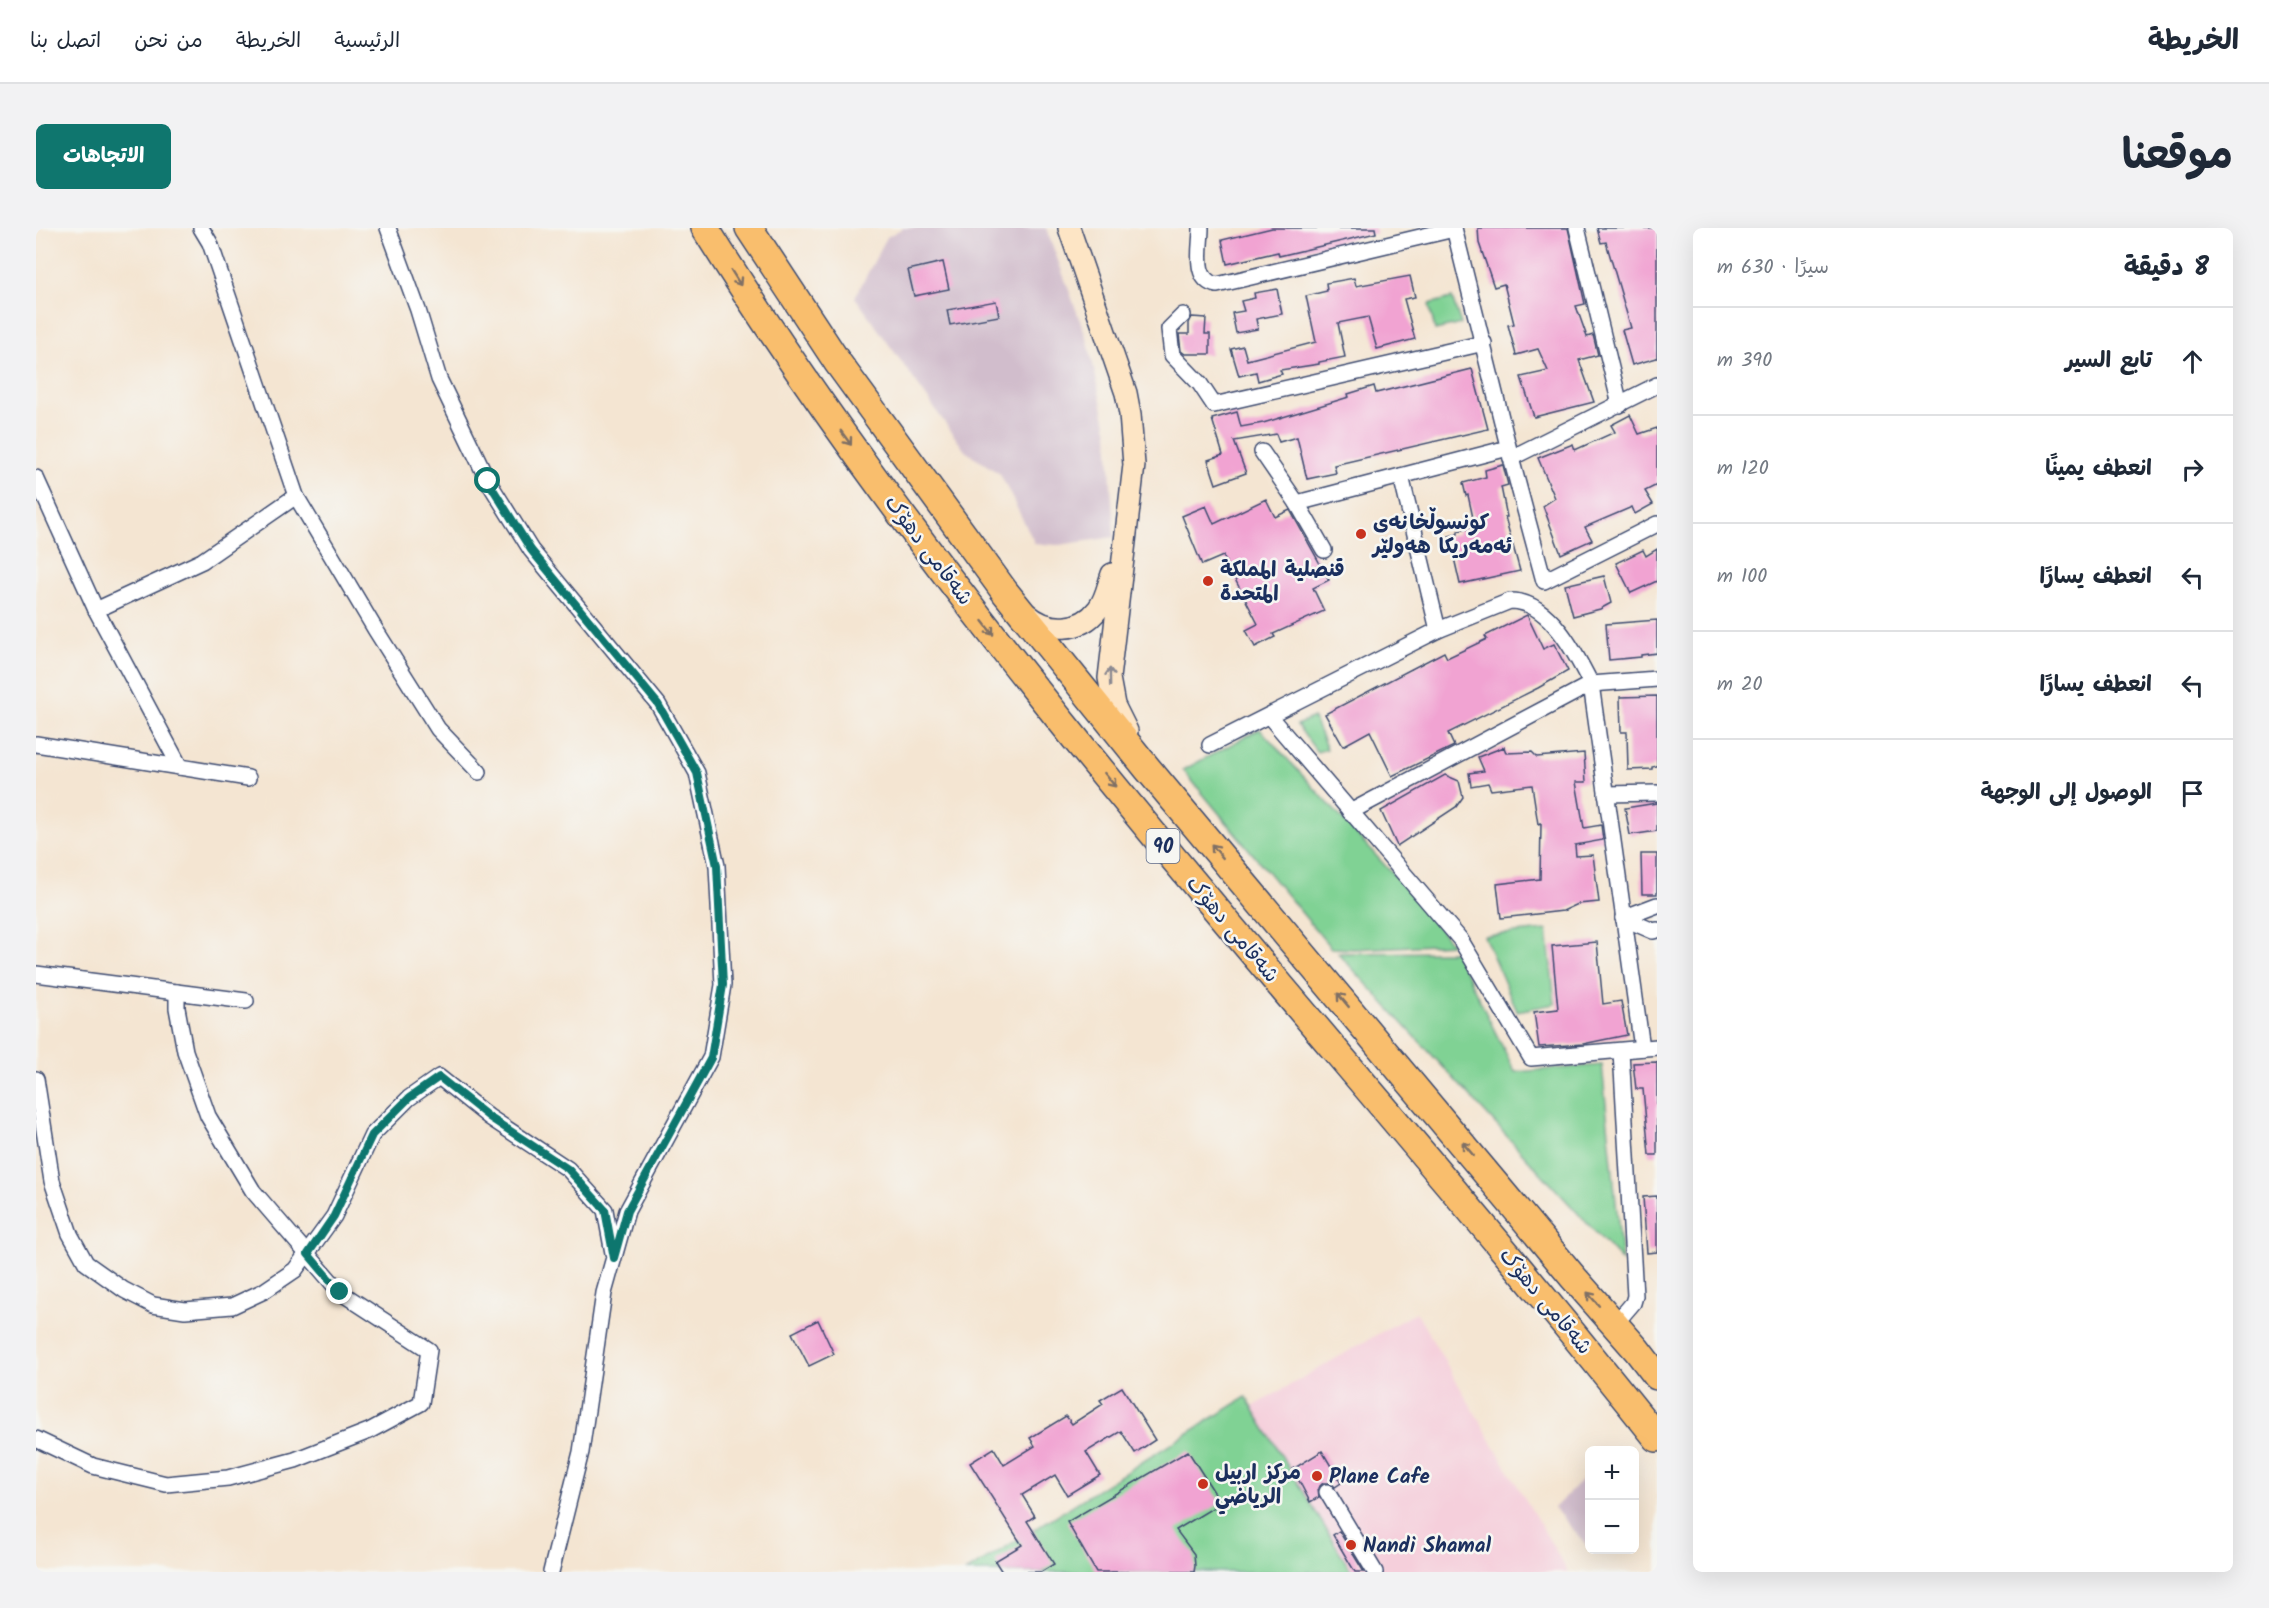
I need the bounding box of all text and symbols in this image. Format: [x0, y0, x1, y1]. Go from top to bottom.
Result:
text: الخريطة [2148, 19, 2239, 64]
text: اتصل بنا [30, 25, 101, 58]
text: من نحن [134, 25, 203, 58]
text: الخريطة [236, 25, 301, 58]
text: الرئيسية [334, 25, 400, 58]
text: موقعنا [2122, 123, 2233, 190]
button: الاتجاهات [36, 124, 171, 189]
text: 8 دقيقة [2124, 247, 2209, 289]
text: سيرًا · 630 m [1717, 252, 1829, 284]
one-way arrow [730, 269, 742, 286]
text: تابع السير [2065, 344, 2152, 379]
text: 390 m [1717, 345, 1772, 377]
icon: ahead [2176, 345, 2209, 378]
one-way arrow [840, 430, 853, 446]
text: انعطف يمينًا [2045, 452, 2152, 487]
text: 120 m [1717, 453, 1769, 485]
icon: right [2176, 453, 2209, 486]
route start [474, 467, 500, 493]
street label: شەقامی دهۆک [875, 489, 980, 613]
place label: کونسوڵخانەی ئەمەریکا هەولێر [1371, 507, 1513, 564]
marker: کونسوڵخانەی ئەمەریکا هەولێر [1354, 527, 1368, 541]
place label: قنصلية المملكة المتحدة [1220, 554, 1345, 611]
text: انعطف يسارًا [2040, 560, 2152, 595]
text: 100 m [1717, 561, 1767, 593]
icon: left [2176, 561, 2209, 594]
marker: قنصلية المملكة المتحدة [1201, 574, 1215, 588]
one-way arrow [982, 620, 995, 636]
one-way arrow [1104, 667, 1116, 687]
text: انعطف يسارًا [2040, 668, 2152, 703]
text: 20 m [1717, 669, 1763, 701]
icon: left [2176, 669, 2209, 702]
one-way arrow [1103, 772, 1116, 788]
text: الوصول إلى الوجهة [1980, 776, 2152, 811]
icon: arrive [2176, 777, 2209, 810]
road number: 90 [1146, 829, 1180, 863]
one-way arrow [1210, 844, 1224, 859]
street label: شەقامی دهۆک [1177, 869, 1287, 991]
one-way arrow [1336, 992, 1349, 1008]
one-way arrow [1461, 1142, 1474, 1158]
street label: شەقامی دهۆک [1490, 1241, 1600, 1363]
route end [326, 1278, 352, 1304]
one-way arrow [1586, 1292, 1600, 1307]
map controls [1585, 1446, 1639, 1554]
button: + [1585, 1446, 1639, 1500]
place label: مركز اربيل الرياضي [1215, 1457, 1301, 1515]
place label: Plane Cafe [1329, 1461, 1430, 1494]
marker: Plane Cafe [1310, 1469, 1324, 1483]
marker: مركز اربيل الرياضي [1196, 1477, 1210, 1491]
button: − [1585, 1500, 1639, 1554]
place label: Nandi Shamal [1363, 1530, 1491, 1563]
marker: Nandi Shamal [1344, 1538, 1358, 1552]

